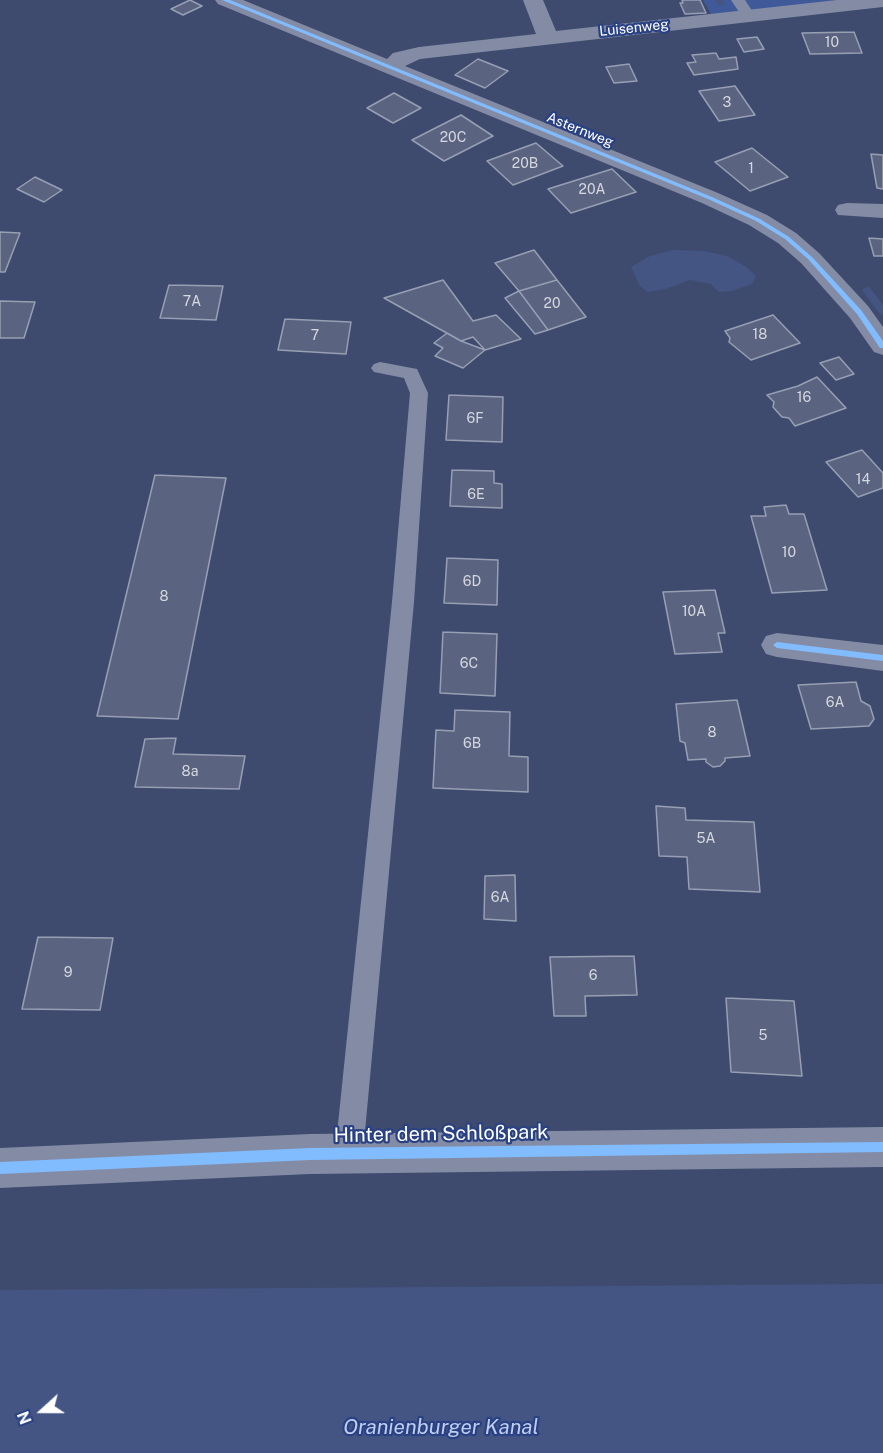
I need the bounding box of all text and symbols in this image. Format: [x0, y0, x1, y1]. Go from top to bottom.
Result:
street label: Luisenweg [598, 16, 670, 40]
house number: 10 [825, 35, 839, 51]
house number: 3 [723, 95, 731, 111]
street label: Asternweg [544, 109, 616, 151]
house number: 20C [440, 130, 466, 146]
house number: 20B [512, 156, 538, 172]
house number: 1 [748, 161, 754, 177]
house number: 20A [579, 182, 605, 198]
house number: 7A [183, 294, 201, 310]
house number: 20 [544, 296, 560, 312]
house number: 18 [753, 327, 767, 343]
house number: 7 [311, 328, 319, 344]
house number: 16 [797, 390, 811, 406]
house number: 6F [466, 411, 484, 427]
house number: 14 [856, 472, 870, 488]
house number: 6E [467, 487, 485, 503]
house number: 10 [782, 545, 796, 561]
house number: 6D [463, 574, 481, 590]
house number: 8 [159, 589, 169, 605]
house number: 10A [682, 604, 706, 620]
house number: 6C [460, 656, 478, 672]
house number: 6A [826, 695, 844, 711]
house number: 8 [707, 725, 717, 741]
house number: 6B [463, 736, 481, 752]
house number: 8a [182, 764, 198, 780]
house number: 5A [697, 831, 715, 847]
house number: 6A [491, 890, 509, 906]
house number: 9 [64, 965, 72, 981]
house number: 6 [589, 968, 597, 984]
house number: 5 [759, 1028, 767, 1044]
street label: Hinter dem Schloßpark [333, 1120, 549, 1148]
north arrow [12, 1381, 72, 1441]
text: N [14, 1408, 36, 1427]
water label: Oranienburger Kanal [343, 1415, 539, 1441]

